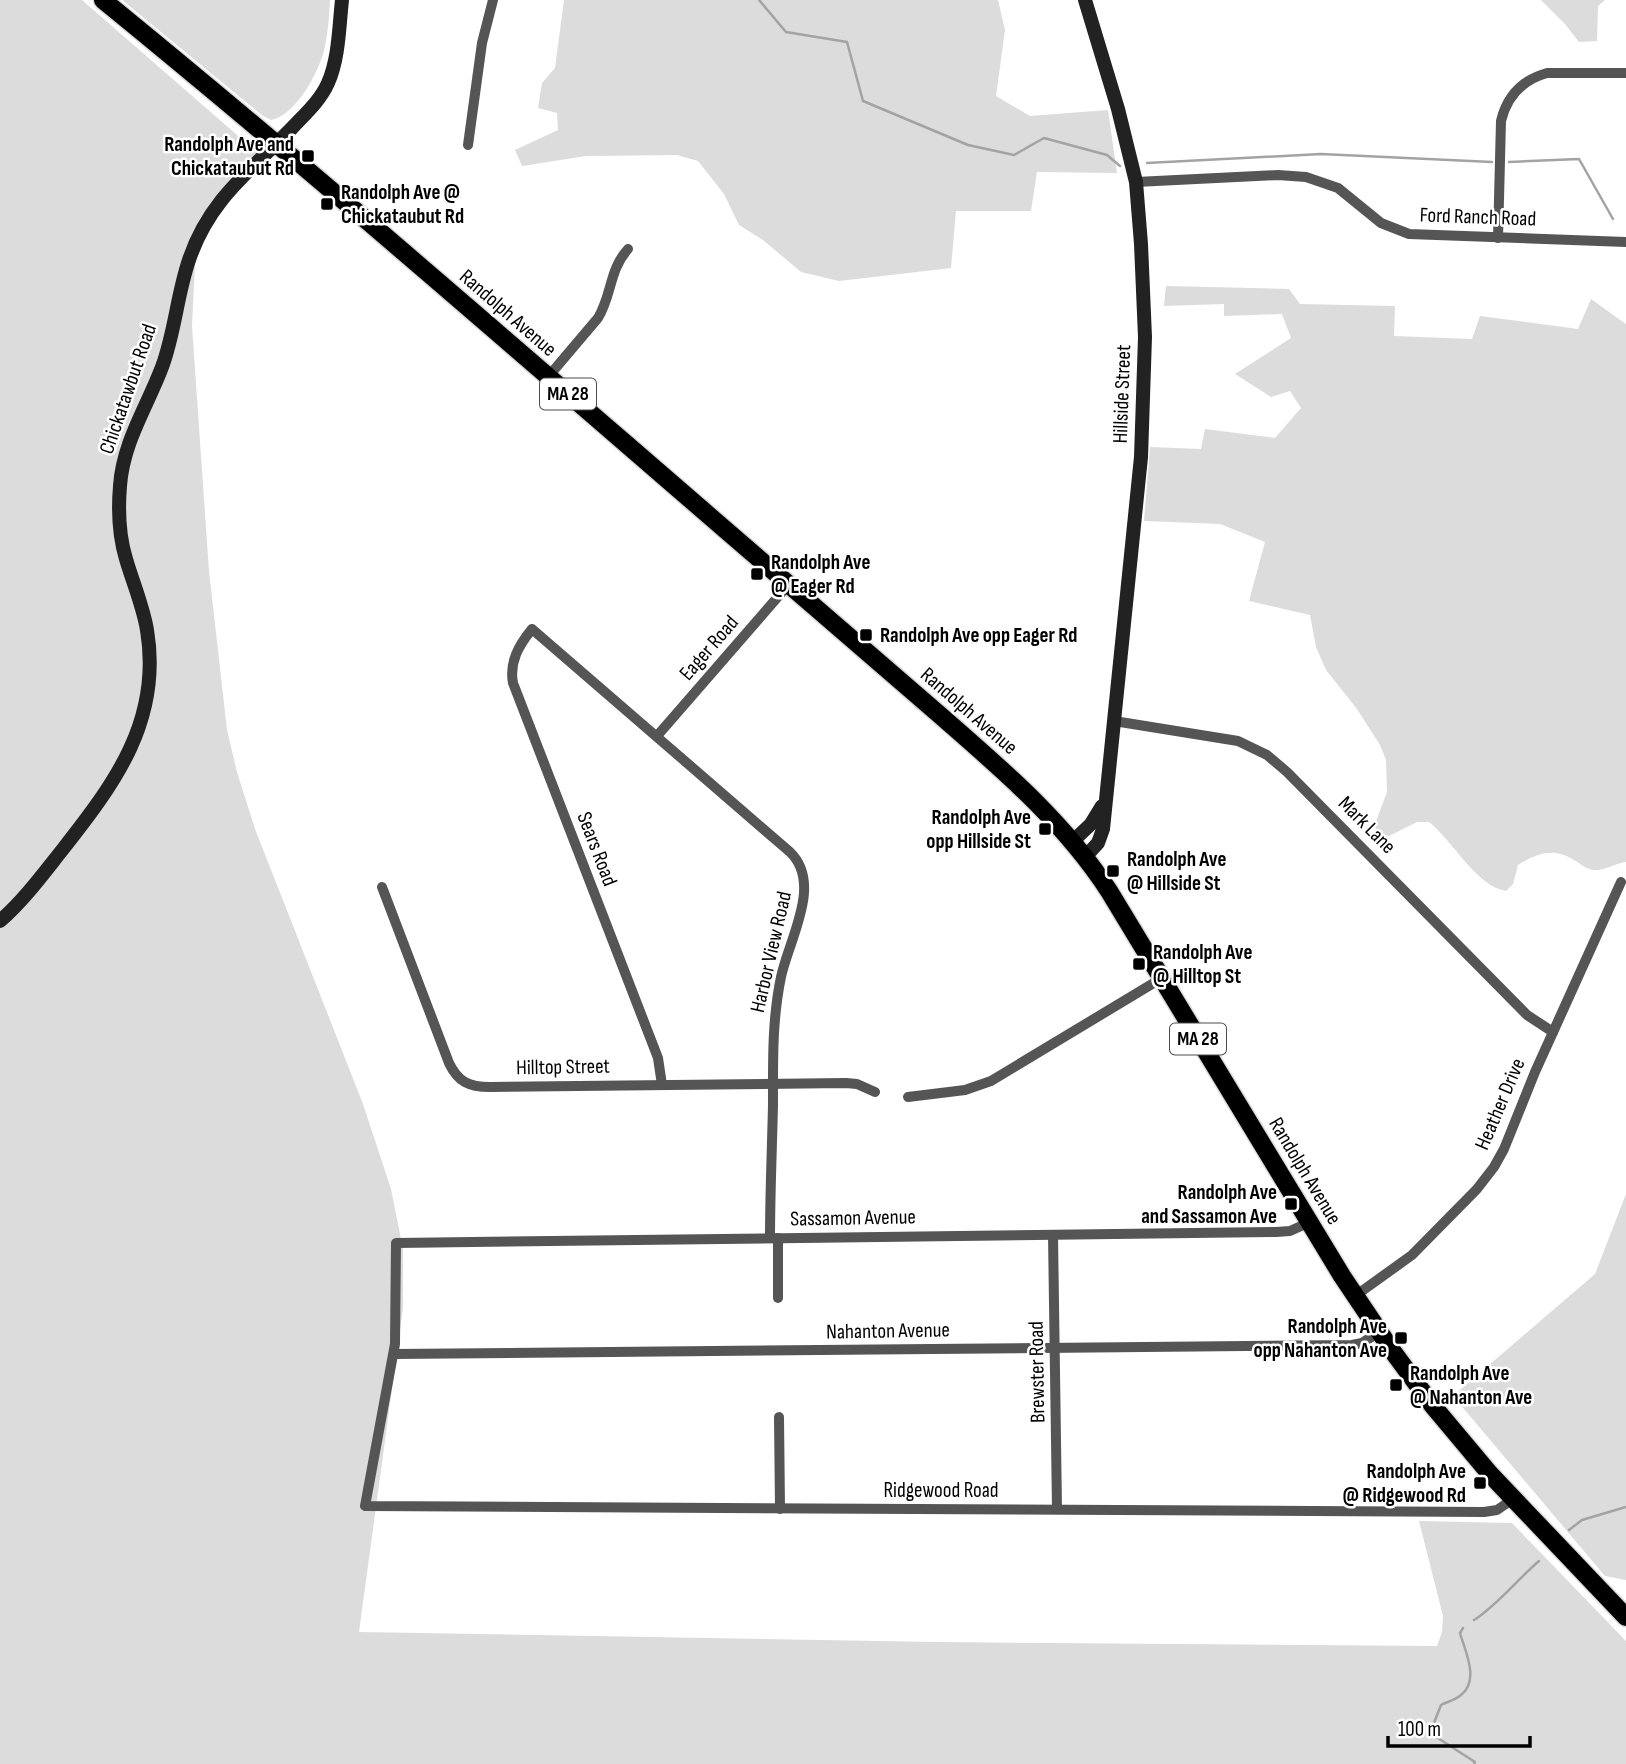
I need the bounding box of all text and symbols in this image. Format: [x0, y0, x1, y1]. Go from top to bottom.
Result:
place label: Randolph Ave and Chickataubut Rd [164, 132, 294, 181]
marker: Randolph Ave and Chickataubut Rd [300, 148, 316, 164]
place label: Randolph Ave @ Chickataubut Rd [341, 180, 464, 229]
marker: Randolph Ave @ Chickataubut Rd [319, 196, 335, 212]
street label: Ford Ranch Road [1419, 202, 1537, 232]
street label: Randolph Avenue [454, 264, 562, 362]
street label: Chickatawbut Road [94, 321, 162, 457]
street label: Hillside Street [1108, 344, 1136, 444]
road number: MA 28 [540, 378, 596, 410]
place label: Randolph Ave @ Eager Rd [771, 550, 870, 599]
marker: Randolph Ave @ Eager Rd [749, 566, 765, 582]
street label: Eager Road [674, 611, 744, 685]
place label: Randolph Ave opp Eager Rd [880, 623, 1077, 648]
marker: Randolph Ave opp Eager Rd [858, 627, 874, 643]
street label: Randolph Avenue [915, 662, 1023, 760]
street label: Mark Lane [1333, 791, 1401, 859]
place label: Randolph Ave opp Hillside St [926, 805, 1031, 854]
street label: Sears Road [572, 809, 622, 889]
marker: Randolph Ave opp Hillside St [1037, 821, 1053, 837]
place label: Randolph Ave @ Hillside St [1127, 847, 1226, 896]
marker: Randolph Ave @ Hillside St [1105, 863, 1121, 879]
street label: Harbor View Road [745, 889, 797, 1015]
place label: Randolph Ave @ Hilltop St [1153, 940, 1252, 989]
marker: Randolph Ave @ Hilltop St [1131, 956, 1147, 972]
road number: MA 28 [1170, 1023, 1226, 1054]
street label: Hilltop Street [516, 1054, 610, 1080]
street label: Heather Drive [1470, 1054, 1530, 1154]
street label: Randolph Avenue [1263, 1113, 1347, 1229]
place label: Randolph Ave and Sassamon Ave [1141, 1180, 1277, 1229]
marker: Randolph Ave and Sassamon Ave [1283, 1196, 1299, 1212]
street label: Sassamon Avenue [790, 1204, 916, 1232]
place label: Randolph Ave opp Nahanton Ave [1253, 1314, 1387, 1363]
street label: Nahanton Avenue [826, 1317, 950, 1345]
street label: Brewster Road [1024, 1321, 1050, 1423]
marker: Randolph Ave opp Nahanton Ave [1393, 1330, 1409, 1346]
place label: Randolph Ave @ Nahanton Ave [1410, 1361, 1532, 1410]
marker: Randolph Ave @ Nahanton Ave [1388, 1377, 1404, 1393]
place label: Randolph Ave @ Ridgewood Rd [1343, 1459, 1466, 1508]
marker: Randolph Ave @ Ridgewood Rd [1472, 1475, 1488, 1491]
street label: Ridgewood Road [883, 1478, 999, 1503]
scale bar [1388, 1704, 1530, 1748]
text: 100 m [1398, 1717, 1441, 1742]

